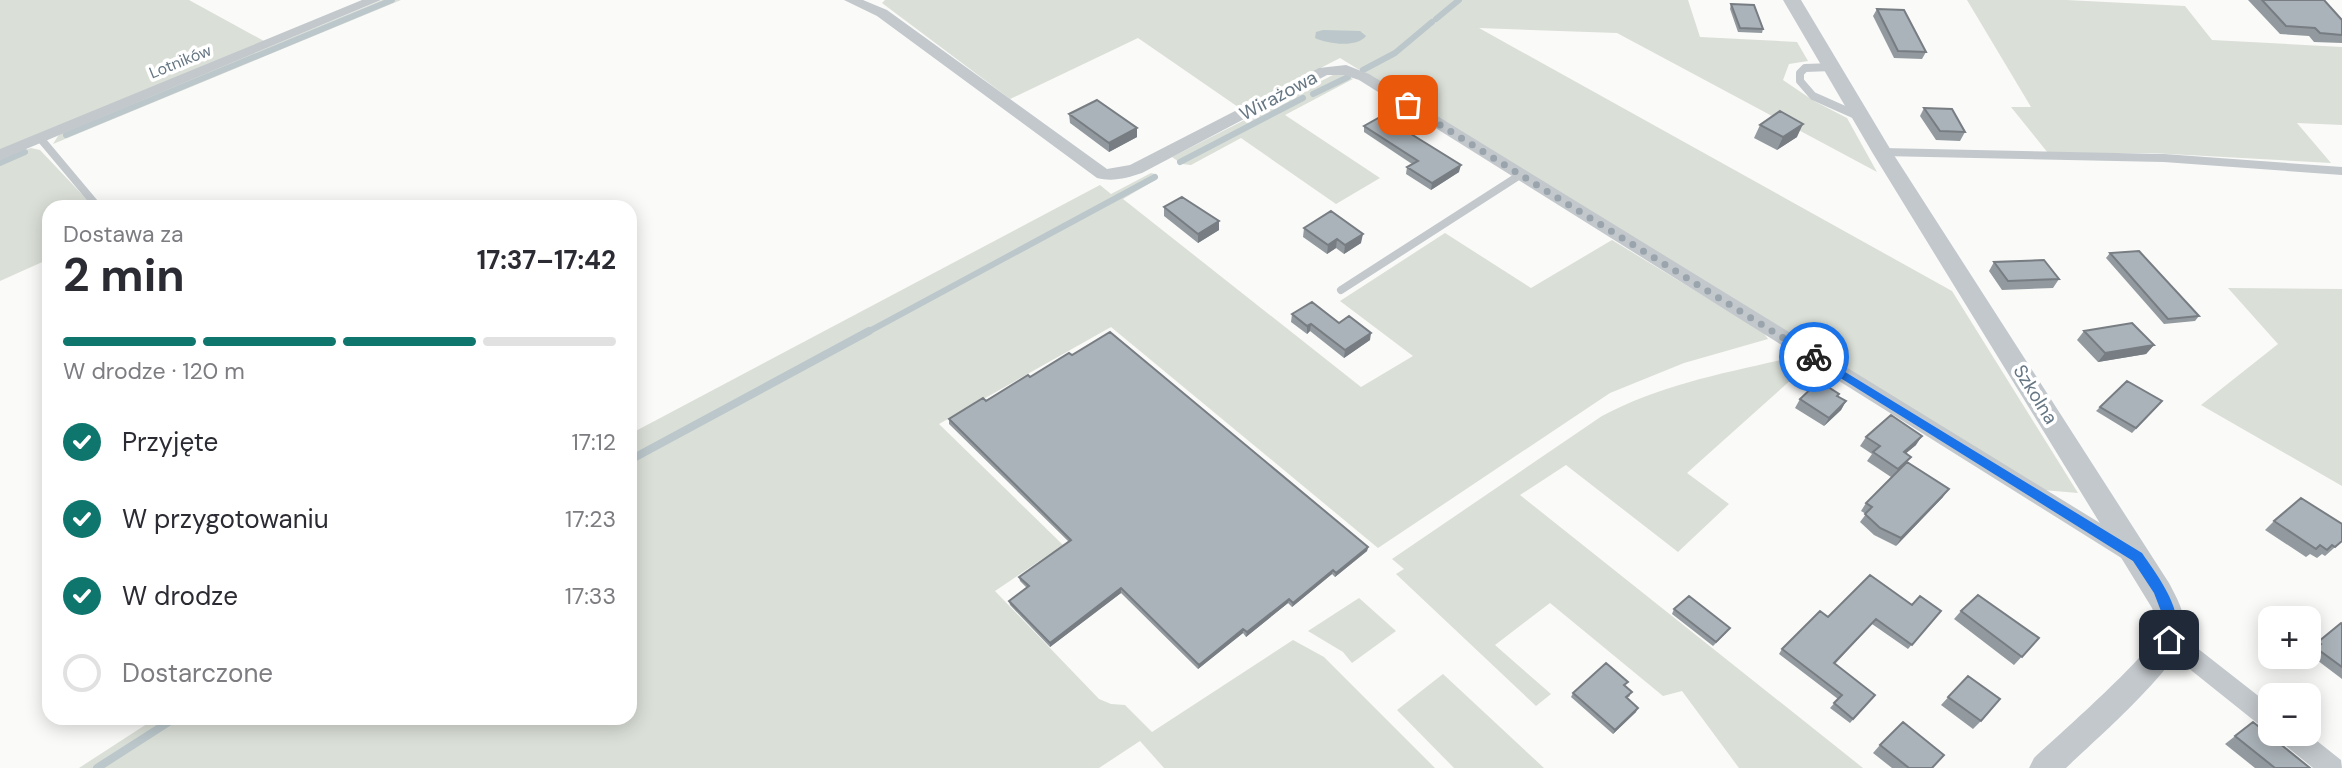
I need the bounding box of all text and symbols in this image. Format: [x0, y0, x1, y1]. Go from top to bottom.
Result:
street label: Lotników [146, 39, 214, 83]
street label: Wirażowa [1235, 65, 1321, 126]
pin [1378, 75, 1438, 135]
icon: bag [1389, 86, 1427, 124]
text: Dostawa za [63, 219, 184, 249]
text: 17:37–17:42 [477, 243, 616, 277]
text: 2 min [63, 245, 185, 305]
courier [1779, 322, 1849, 392]
icon: bike [1795, 338, 1833, 376]
text: W drodze · 120 m [63, 356, 245, 386]
street label: Szkolna [2008, 360, 2063, 429]
icon: check [63, 423, 101, 461]
text: Przyjęte [122, 425, 218, 459]
text: 17:12 [571, 427, 616, 457]
icon: check [63, 500, 101, 538]
text: W przygotowaniu [122, 502, 329, 536]
text: 17:23 [565, 504, 616, 534]
icon: check [63, 577, 101, 615]
text: W drodze [122, 579, 238, 613]
text: 17:33 [565, 581, 616, 611]
map controls [2258, 606, 2321, 746]
button: + [2258, 606, 2321, 669]
pin [2139, 610, 2199, 670]
icon: home [2150, 621, 2188, 659]
text: Dostarczone [122, 656, 273, 690]
button: − [2258, 683, 2321, 746]

